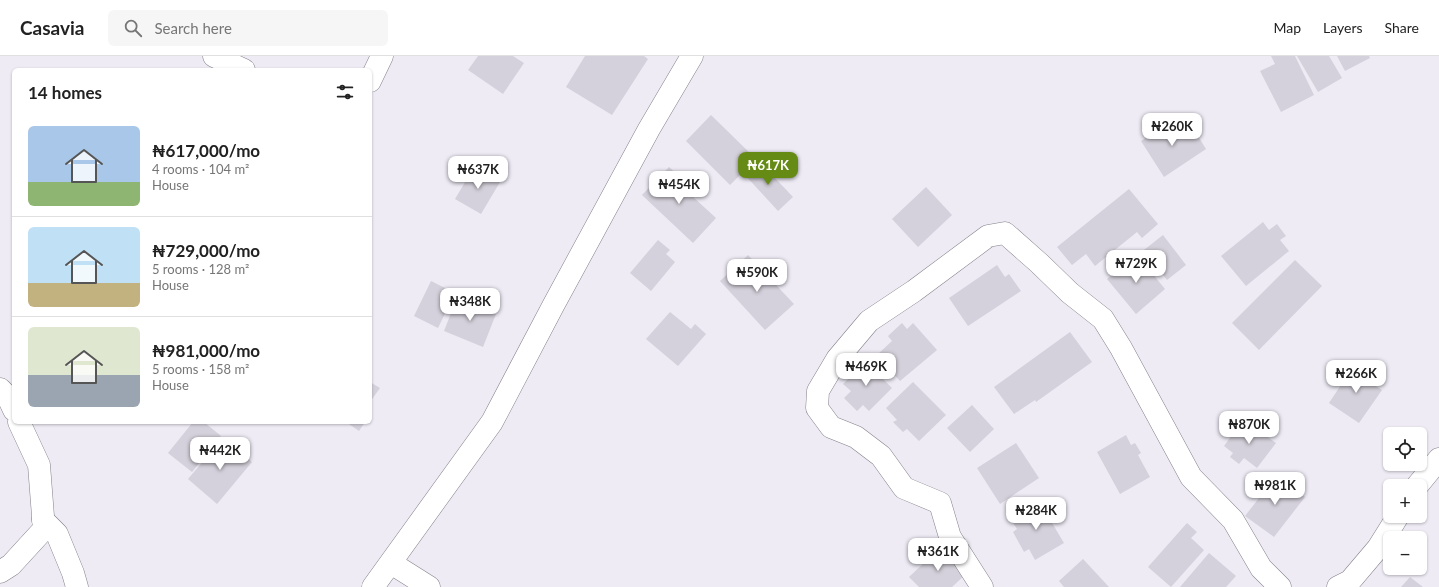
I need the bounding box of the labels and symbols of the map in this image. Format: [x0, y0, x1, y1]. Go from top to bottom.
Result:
pin: ₦260K [1144, 113, 1200, 147]
pin: ₦617K [740, 152, 796, 186]
pin: ₦637K [450, 156, 506, 190]
pin: ₦454K [651, 171, 707, 205]
pin: ₦729K [1108, 250, 1164, 284]
pin: ₦590K [729, 259, 785, 293]
pin: ₦348K [442, 288, 498, 322]
pin: ₦469K [838, 353, 894, 387]
pin: ₦266K [1328, 360, 1384, 394]
pin: ₦870K [1221, 411, 1277, 445]
pin: ₦442K [192, 437, 248, 471]
pin: ₦981K [1247, 472, 1303, 506]
pin: ₦284K [1008, 497, 1064, 531]
pin: ₦361K [910, 538, 966, 572]

